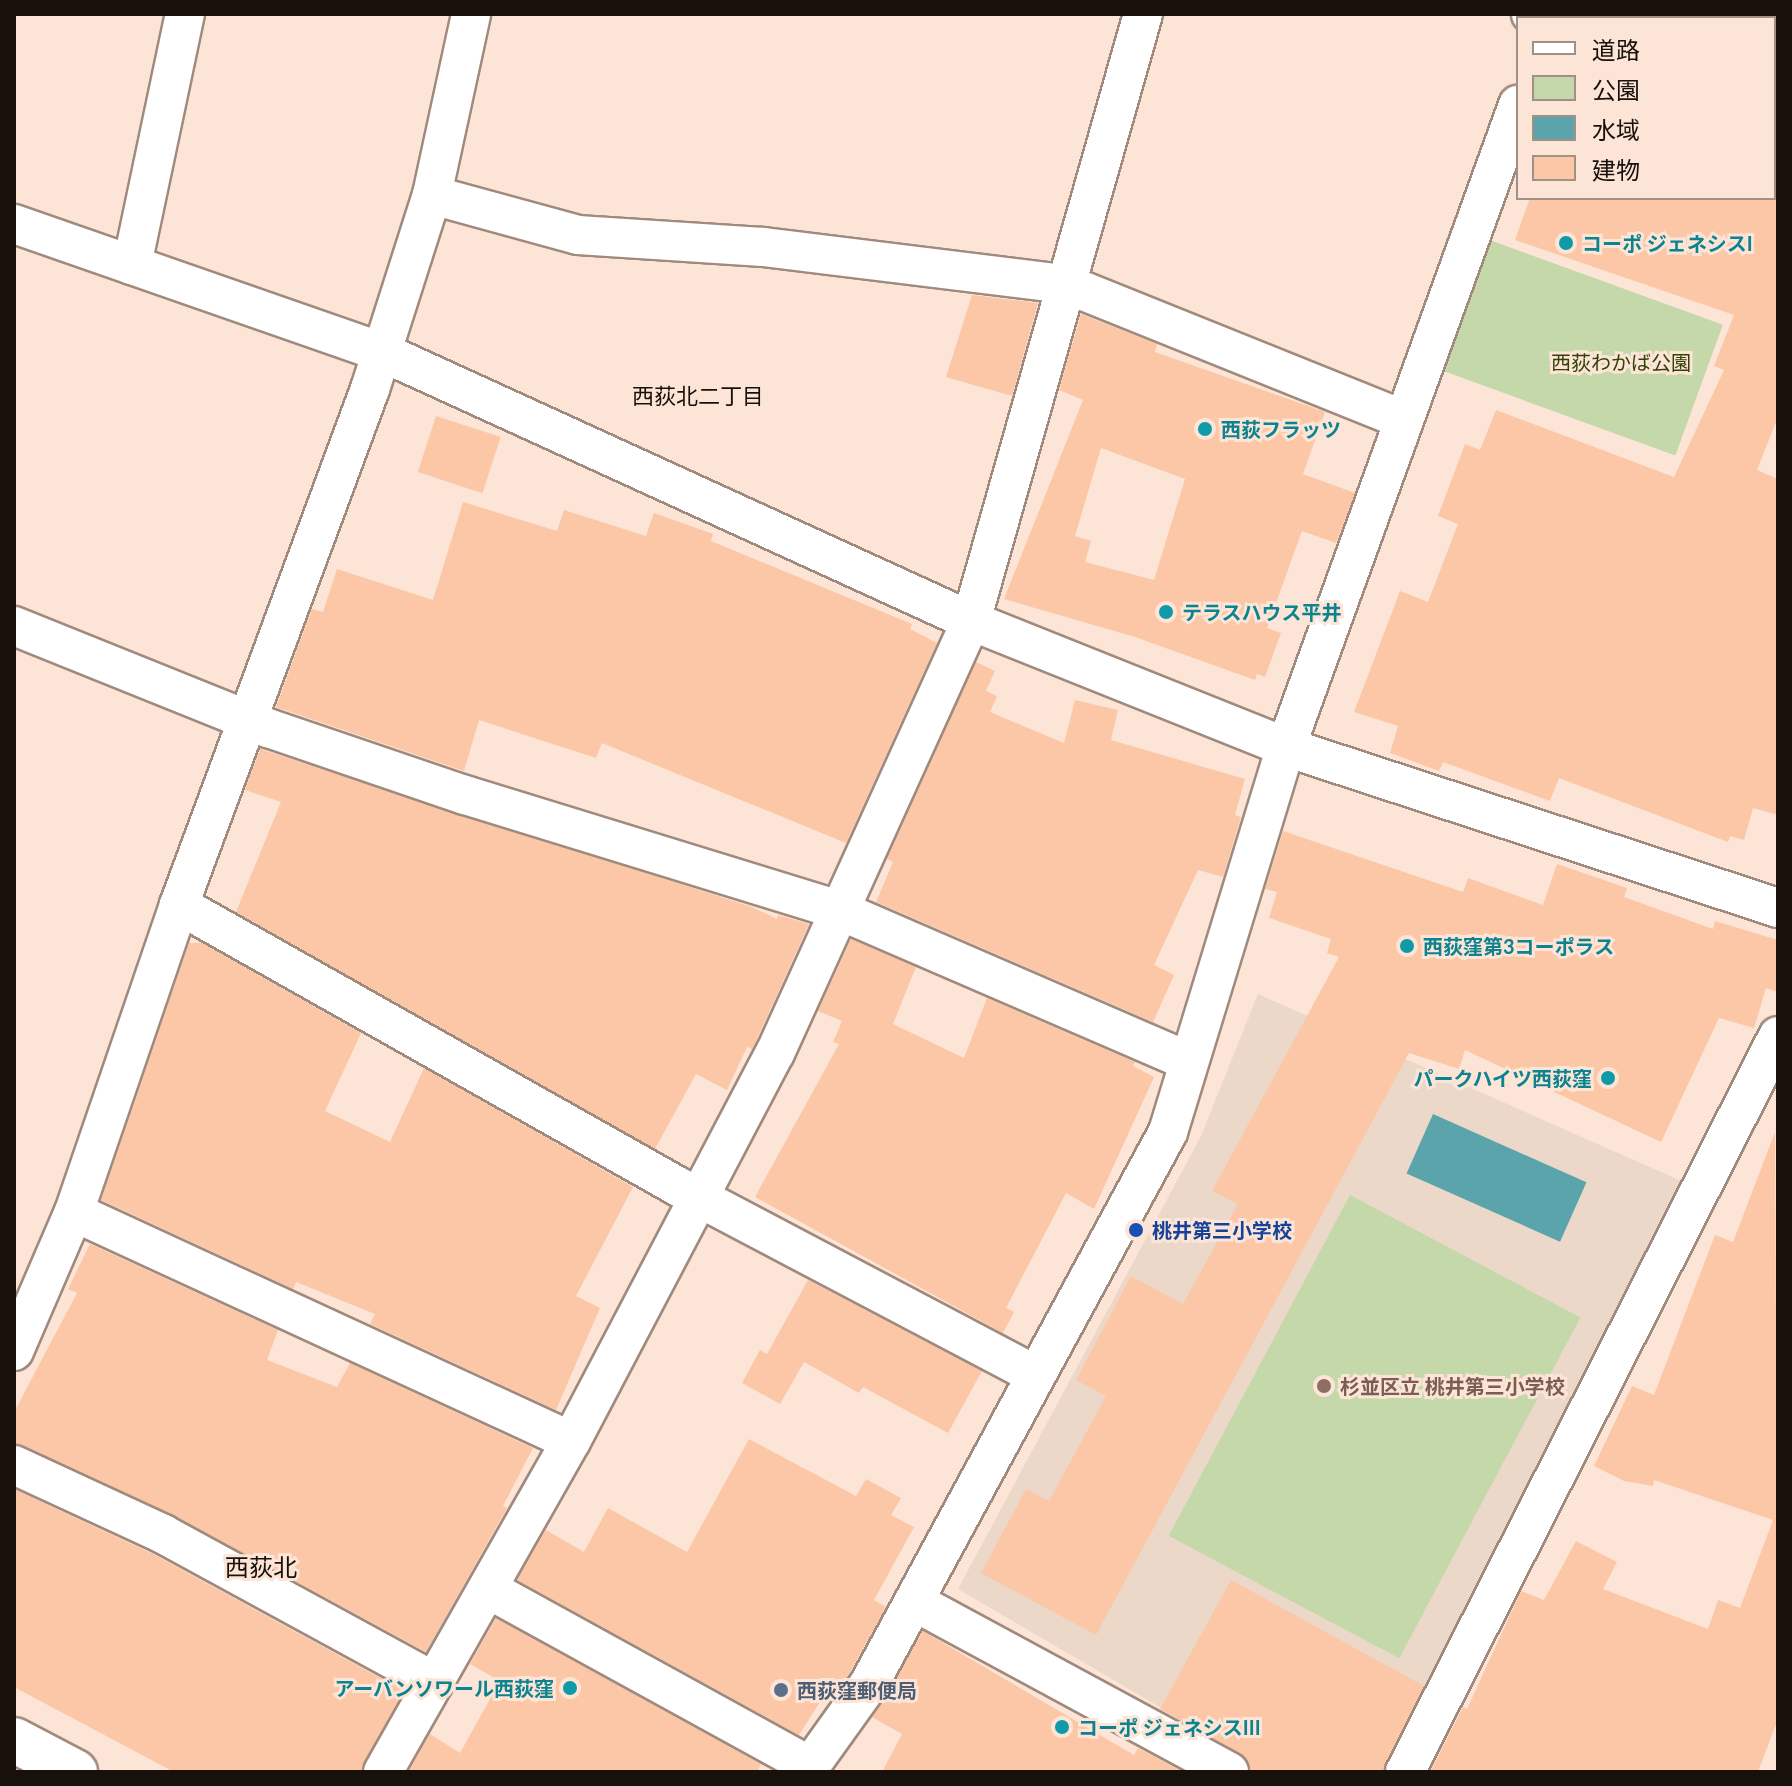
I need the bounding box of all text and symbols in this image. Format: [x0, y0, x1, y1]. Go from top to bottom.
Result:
legend [1516, 16, 1776, 200]
text: 道路 [1592, 35, 1640, 64]
text: 公園 [1592, 75, 1640, 104]
text: 水域 [1592, 115, 1640, 144]
text: 建物 [1592, 155, 1640, 184]
place label: コーポ ジェネシスI [1582, 231, 1753, 255]
marker: コーポ ジェネシスI [1557, 234, 1575, 252]
park label: 西荻わかば公園 [1551, 350, 1691, 374]
district label: 西荻北二丁目 [632, 383, 764, 409]
place label: 西荻フラッツ [1221, 417, 1341, 441]
marker: 西荻フラッツ [1196, 420, 1214, 438]
place label: テラスハウス平井 [1182, 600, 1342, 624]
marker: テラスハウス平井 [1157, 603, 1175, 621]
place label: 西荻窪第3コーポラス [1423, 934, 1615, 958]
marker: 西荻窪第3コーポラス [1398, 937, 1416, 955]
place label: パークハイツ西荻窪 [1412, 1066, 1592, 1090]
marker: パークハイツ西荻窪 [1599, 1069, 1617, 1087]
place label: 桃井第三小学校 [1152, 1218, 1292, 1242]
marker: 桃井第三小学校 [1127, 1221, 1145, 1239]
place label: 杉並区立 桃井第三小学校 [1340, 1374, 1565, 1398]
marker: 杉並区立 桃井第三小学校 [1315, 1377, 1333, 1395]
district label: 西荻北 [225, 1553, 297, 1581]
place label: アーバンソワール西荻窪 [335, 1676, 554, 1700]
place label: 西荻窪郵便局 [797, 1678, 917, 1702]
marker: アーバンソワール西荻窪 [561, 1679, 579, 1697]
marker: 西荻窪郵便局 [772, 1681, 790, 1699]
place label: コーポ ジェネシスIII [1078, 1715, 1261, 1739]
marker: コーポ ジェネシスIII [1053, 1718, 1071, 1736]

